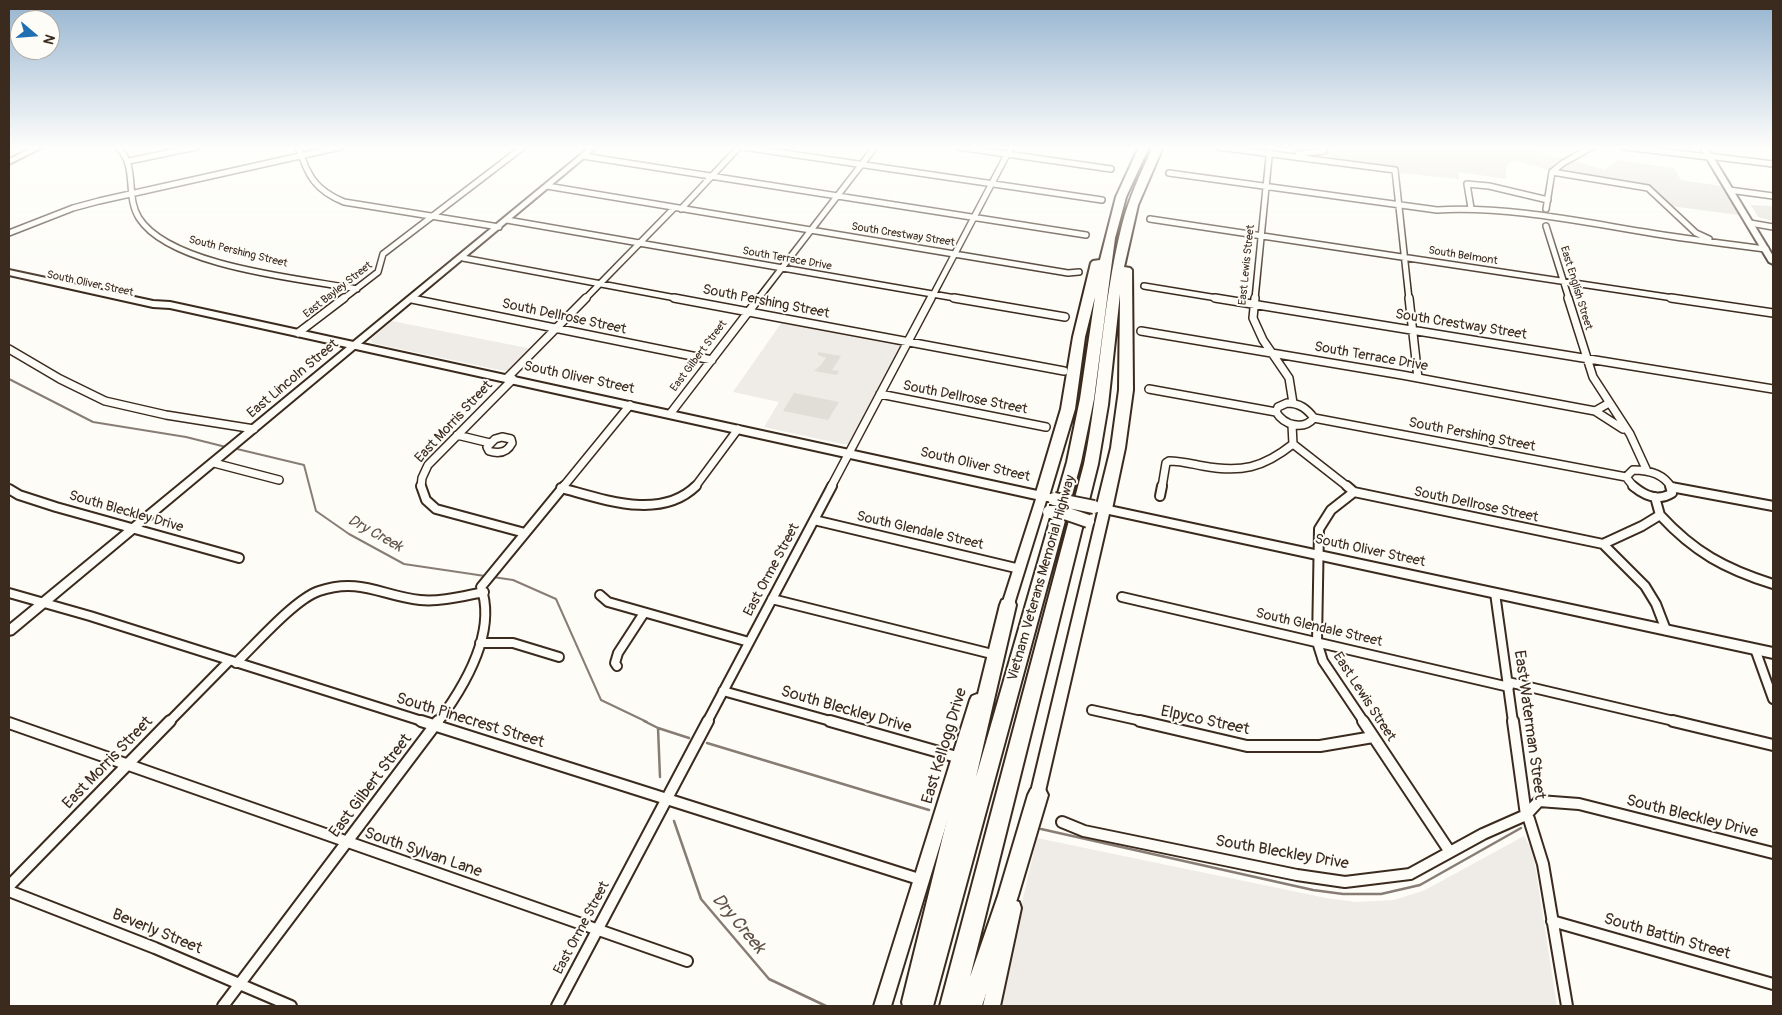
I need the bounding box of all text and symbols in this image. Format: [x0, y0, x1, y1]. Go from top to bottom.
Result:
north arrow [10, 10, 60, 60]
text: N [39, 32, 58, 47]
street label: South Crestway Street [850, 220, 956, 250]
street label: East Lewis Street [1236, 224, 1258, 306]
street label: South Pershing Street [187, 233, 289, 271]
street label: South Belmont [1427, 244, 1499, 268]
street label: South Terrace Drive [741, 245, 833, 273]
street label: East English Street [1557, 245, 1595, 331]
street label: East Bayley Street [301, 259, 375, 321]
street label: South Oliver Street [45, 268, 135, 300]
street label: South Pershing Street [701, 281, 831, 323]
street label: South Dellrose Street [500, 296, 628, 338]
street label: South Crestway Street [1394, 306, 1528, 344]
street label: East Gilbert Street [668, 318, 730, 394]
street label: East Lincoln Street [244, 336, 342, 422]
street label: South Terrace Drive [1313, 339, 1429, 375]
street label: South Oliver Street [522, 358, 636, 398]
street label: East Morris Street [412, 377, 496, 467]
street label: South Dellrose Street [901, 378, 1029, 418]
street label: South Pershing Street [1407, 414, 1537, 456]
street label: South Oliver Street [918, 444, 1032, 486]
street label: Vietnam Veterans Memorial Highway [1005, 473, 1079, 683]
street label: South Dellrose Street [1412, 484, 1540, 526]
street label: South Bleckley Drive [67, 488, 185, 536]
street label: South Glendale Street [855, 508, 985, 554]
water label: Dry Creek [344, 512, 406, 556]
street label: East Orme Street [740, 521, 804, 619]
street label: South Oliver Street [1313, 531, 1427, 571]
street label: South Glendale Street [1254, 605, 1384, 651]
street label: East Lewis Street [1329, 649, 1399, 745]
street label: East Waterman Street [1509, 649, 1549, 801]
street label: South Bleckley Drive [778, 682, 914, 738]
street label: East Kellogg Drive [918, 686, 972, 806]
street label: South Pinecrest Street [394, 689, 546, 753]
street label: Elpyco Street [1159, 702, 1251, 740]
street label: East Morris Street [59, 713, 157, 813]
street label: East Gilbert Street [326, 730, 416, 842]
street label: South Bleckley Drive [1624, 791, 1760, 843]
street label: South Sylvan Lane [362, 824, 484, 882]
street label: South Bleckley Drive [1214, 832, 1350, 874]
street label: East Orme Street [550, 879, 614, 977]
water label: Dry Creek [707, 890, 769, 958]
street label: Beverly Street [109, 905, 205, 959]
street label: South Battin Street [1601, 910, 1733, 964]

